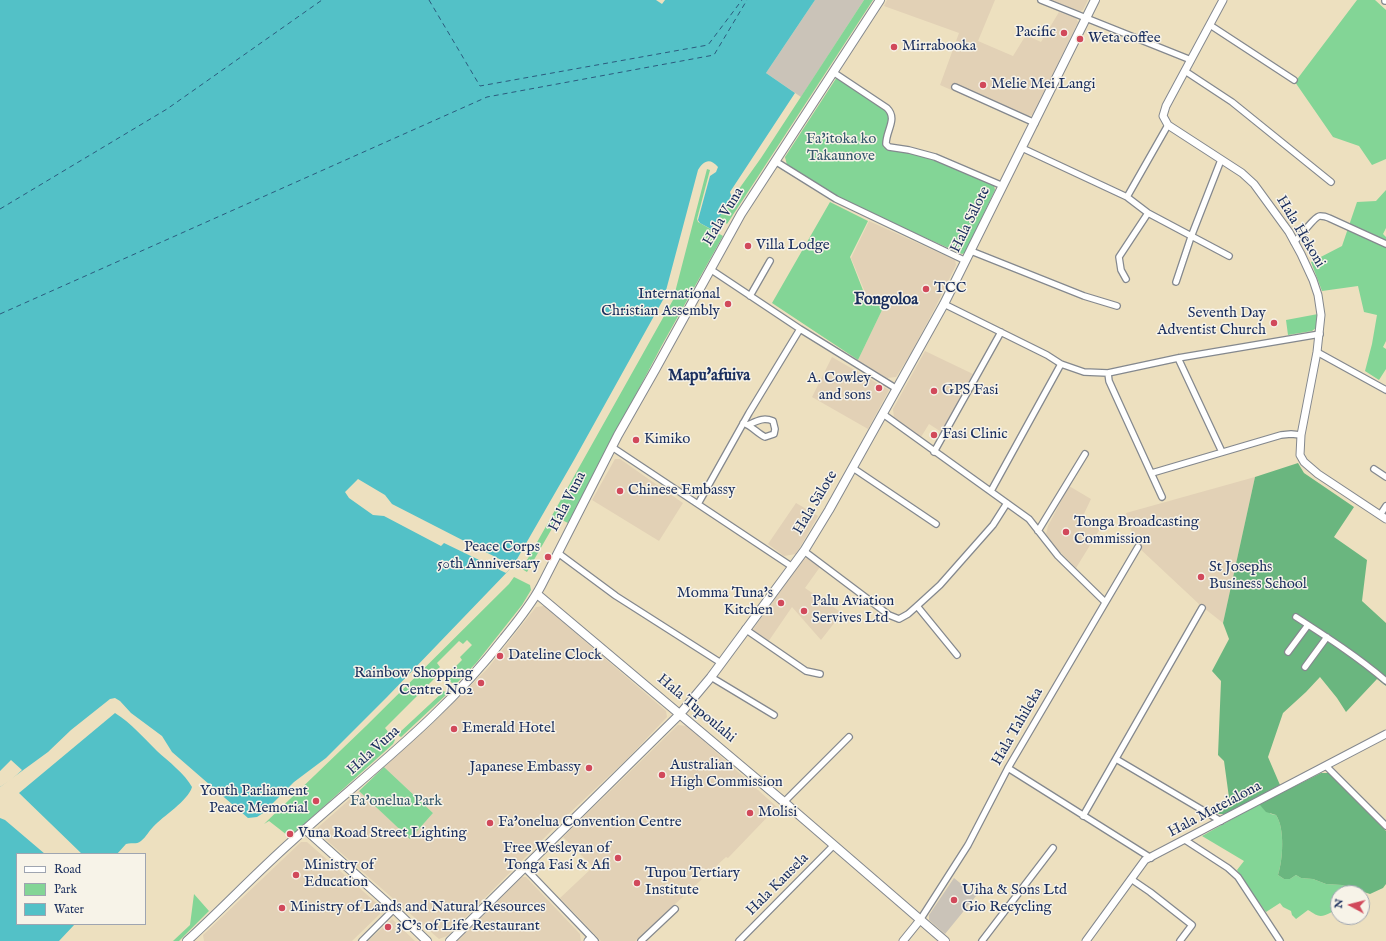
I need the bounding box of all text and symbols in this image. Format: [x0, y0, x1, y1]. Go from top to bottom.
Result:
place label: Pacific [1015, 24, 1056, 42]
marker: Pacific [1059, 28, 1069, 38]
place label: Weta coffee [1088, 30, 1161, 48]
marker: Weta coffee [1075, 34, 1085, 44]
place label: Mirrabooka [902, 38, 976, 56]
marker: Mirrabooka [889, 42, 899, 52]
place label: Melie Mei Langi [991, 76, 1096, 94]
marker: Melie Mei Langi [978, 80, 988, 90]
park label: Fa'itoka ko Takaunove [806, 131, 876, 166]
street label: Hala Sālote [947, 184, 995, 256]
street label: Hala Vuna [700, 185, 748, 249]
street label: Hala Hekoni [1271, 193, 1329, 271]
place label: Villa Lodge [756, 237, 830, 255]
marker: Villa Lodge [743, 241, 753, 251]
place label: TCC [934, 280, 966, 298]
marker: TCC [921, 284, 931, 294]
place label: International Christian Assembly [601, 286, 720, 321]
district label: Fongoloa [854, 291, 918, 311]
marker: International Christian Assembly [723, 299, 733, 309]
place label: Seventh Day Adventist Church [1157, 305, 1266, 340]
marker: Seventh Day Adventist Church [1269, 318, 1279, 328]
district label: Mapu'afuiva [668, 367, 750, 387]
place label: A. Cowley and sons [807, 370, 871, 405]
place label: GPS Fasi [942, 382, 999, 400]
marker: A. Cowley and sons [874, 383, 884, 393]
marker: GPS Fasi [929, 386, 939, 396]
place label: Fasi Clinic [942, 426, 1008, 444]
marker: Fasi Clinic [929, 430, 939, 440]
place label: Kimiko [644, 431, 690, 449]
marker: Kimiko [631, 435, 641, 445]
street label: Hala Sālote [790, 468, 842, 538]
street label: Hala Vuna [545, 469, 591, 535]
place label: Chinese Embassy [628, 482, 735, 500]
marker: Chinese Embassy [615, 486, 625, 496]
place label: Tonga Broadcasting Commission [1074, 514, 1199, 549]
marker: Tonga Broadcasting Commission [1061, 527, 1071, 537]
place label: Peace Corps 50th Anniversary [437, 539, 540, 574]
marker: Peace Corps 50th Anniversary [543, 552, 553, 562]
place label: St Josephs Business School [1209, 559, 1307, 594]
marker: St Josephs Business School [1196, 572, 1206, 582]
place label: Momma Tuna's Kitchen [677, 585, 773, 620]
place label: Palu Aviation Servives Ltd [812, 593, 894, 628]
marker: Momma Tuna's Kitchen [776, 598, 786, 608]
marker: Palu Aviation Servives Ltd [799, 606, 809, 616]
place label: Dateline Clock [508, 647, 602, 665]
marker: Dateline Clock [495, 651, 505, 661]
place label: Rainbow Shopping Centre No2 [354, 665, 473, 700]
street label: Hala Tupoulahi [653, 671, 739, 747]
marker: Rainbow Shopping Centre No2 [476, 678, 486, 688]
street label: Hala Tahileka [988, 685, 1048, 769]
place label: Emerald Hotel [462, 720, 555, 738]
street label: Hala Vuna [344, 723, 404, 779]
marker: Emerald Hotel [449, 724, 459, 734]
place label: Australian High Commission [670, 757, 783, 792]
place label: Japanese Embassy [470, 759, 581, 777]
marker: Japanese Embassy [584, 763, 594, 773]
marker: Australian High Commission [657, 770, 667, 780]
street label: Hala Mateialona [1165, 778, 1265, 842]
place label: Youth Parliament Peace Memorial [200, 783, 308, 818]
park label: Fa'onelua Park [350, 793, 442, 811]
marker: Youth Parliament Peace Memorial [311, 796, 321, 806]
place label: Molisi [758, 804, 797, 822]
marker: Molisi [745, 808, 755, 818]
place label: Fa'onelua Convention Centre [498, 814, 682, 832]
marker: Fa'onelua Convention Centre [485, 818, 495, 828]
place label: Vuna Road Street Lighting [298, 825, 467, 843]
marker: Vuna Road Street Lighting [285, 829, 295, 839]
place label: Free Wesleyan of Tonga Fasi & Afi [503, 840, 610, 875]
street label: Hala Kausela [743, 850, 813, 920]
legend [16, 853, 146, 925]
marker: Free Wesleyan of Tonga Fasi & Afi [613, 853, 623, 863]
place label: Ministry of Education [304, 857, 374, 892]
text: Road [54, 862, 81, 877]
place label: Tupou Tertiary Institute [645, 865, 740, 900]
marker: Ministry of Education [291, 870, 301, 880]
marker: Tupou Tertiary Institute [632, 878, 642, 888]
text: Park [54, 882, 77, 897]
place label: Uiha & Sons Ltd Gio Recycling [962, 882, 1067, 917]
north arrow [1330, 885, 1370, 925]
marker: Uiha & Sons Ltd Gio Recycling [949, 895, 959, 905]
text: N [1332, 898, 1347, 909]
place label: Ministry of Lands and Natural Resources [290, 899, 546, 917]
text: Water [54, 902, 84, 917]
marker: Ministry of Lands and Natural Resources [277, 903, 287, 913]
place label: 3C's of Life Restaurant [396, 918, 540, 936]
marker: 3C's of Life Restaurant [383, 922, 393, 932]

